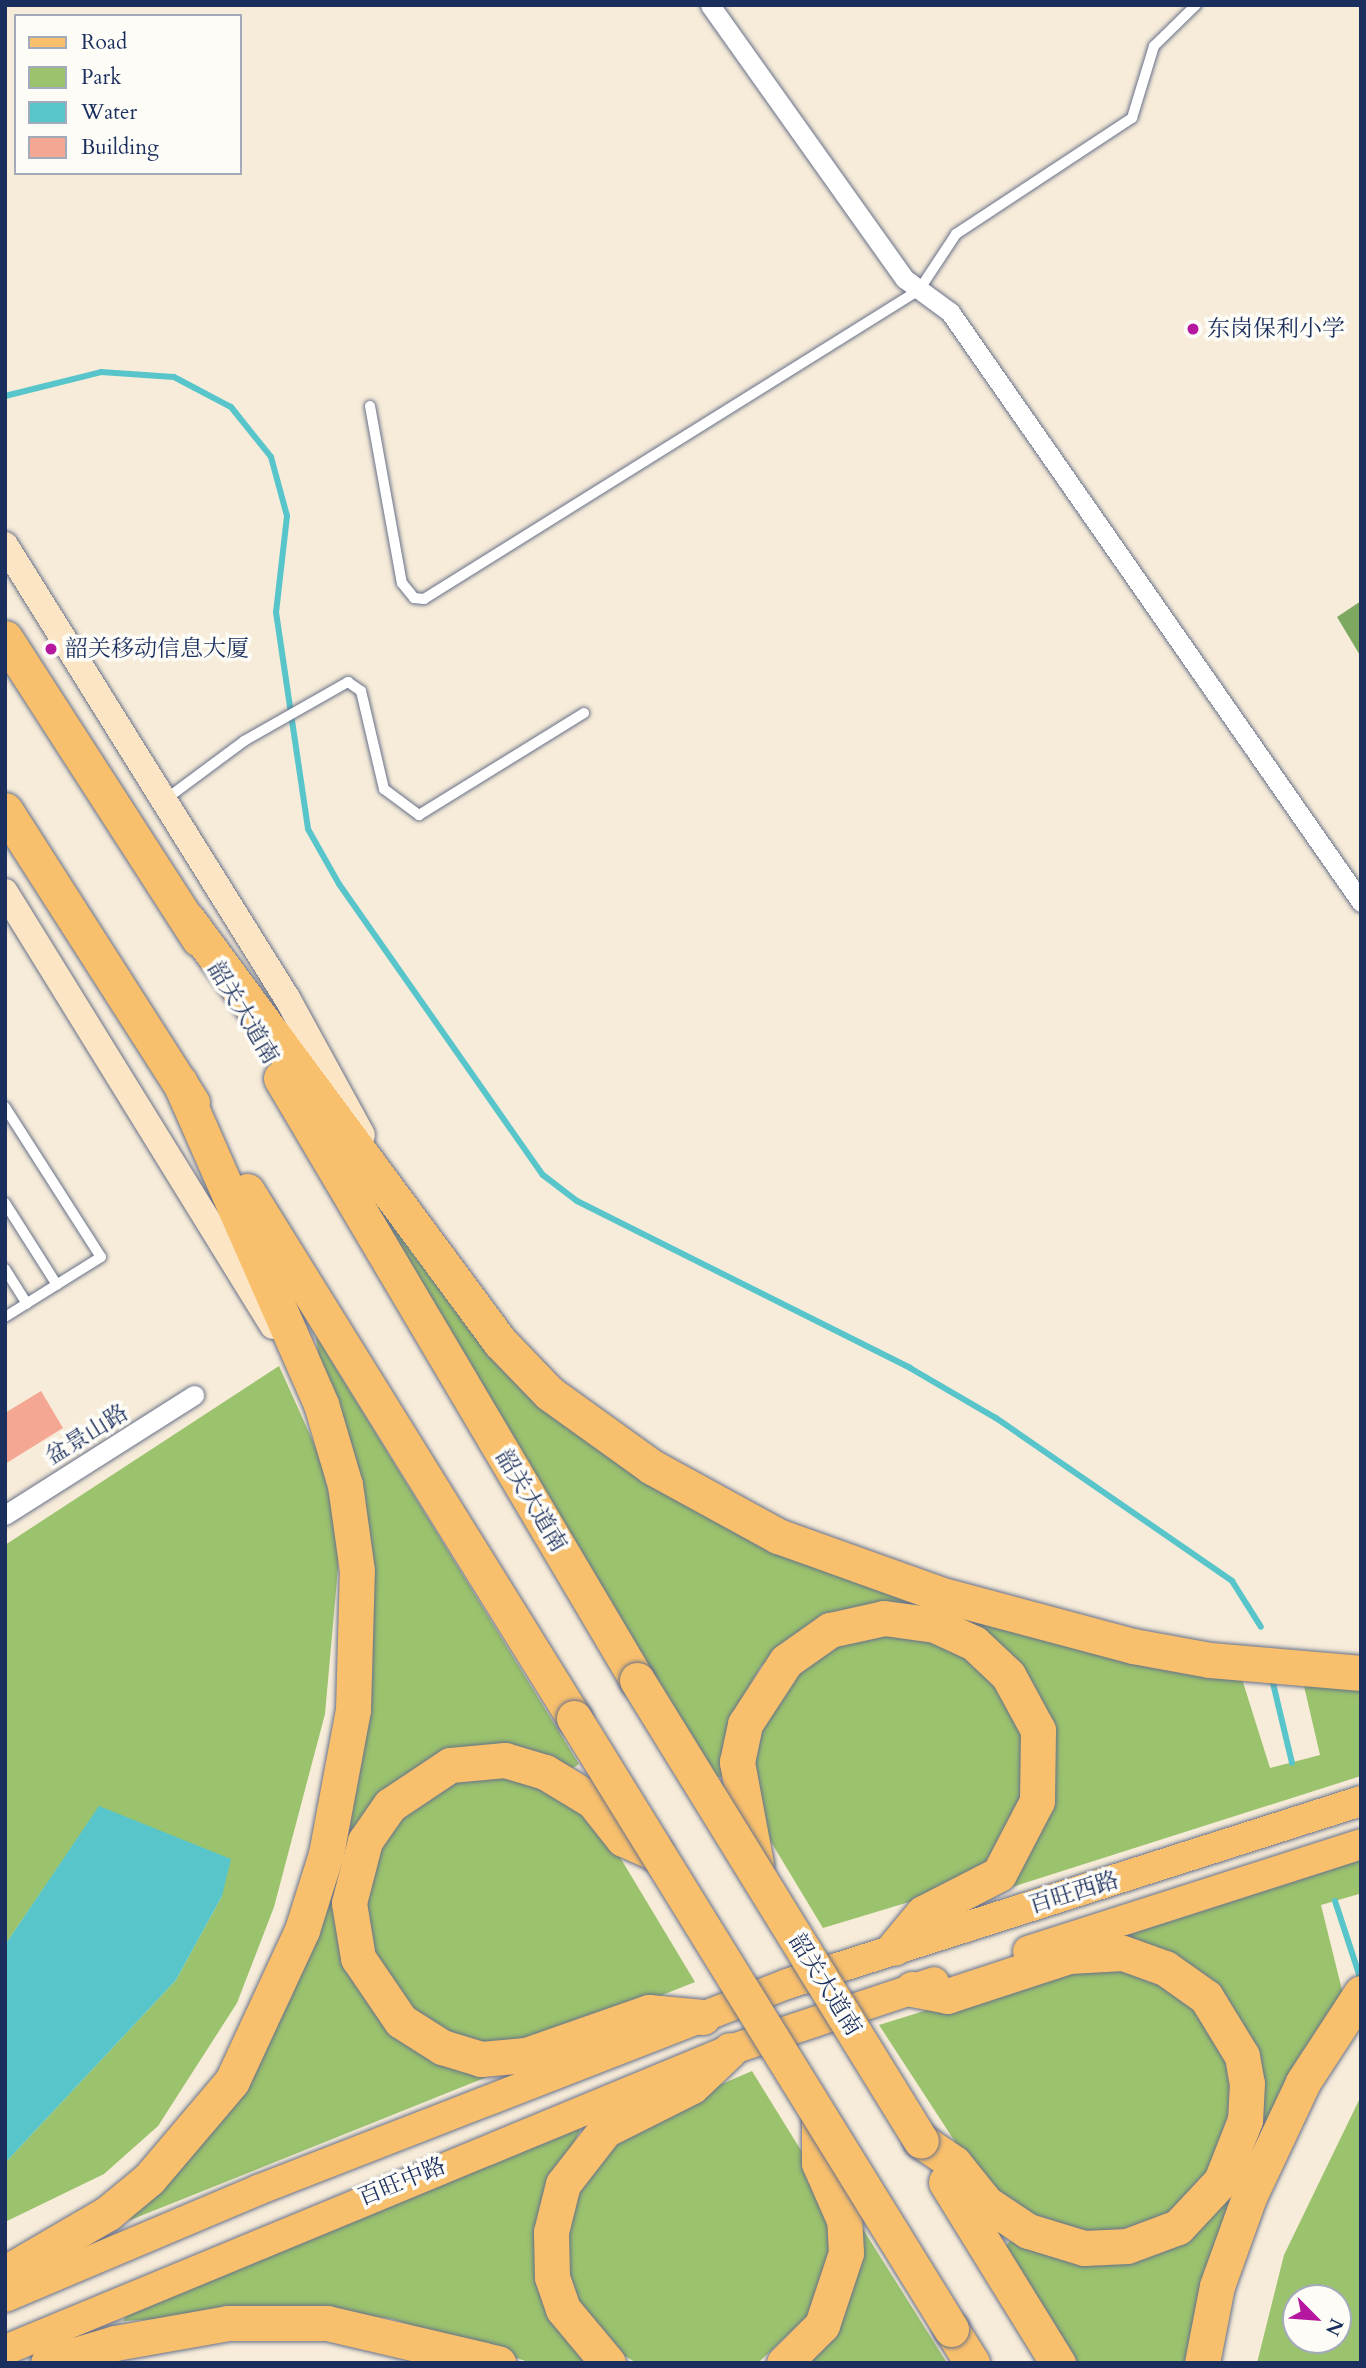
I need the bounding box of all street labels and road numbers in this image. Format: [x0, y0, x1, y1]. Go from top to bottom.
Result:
street label: 韶关大道南 [202, 957, 284, 1069]
street label: 盆景山路 [41, 1399, 133, 1471]
street label: 韶关大道南 [490, 1445, 572, 1557]
street label: 百旺西路 [1026, 1866, 1122, 1920]
street label: 韶关大道南 [783, 1929, 867, 2041]
street label: 百旺中路 [354, 2152, 450, 2212]

